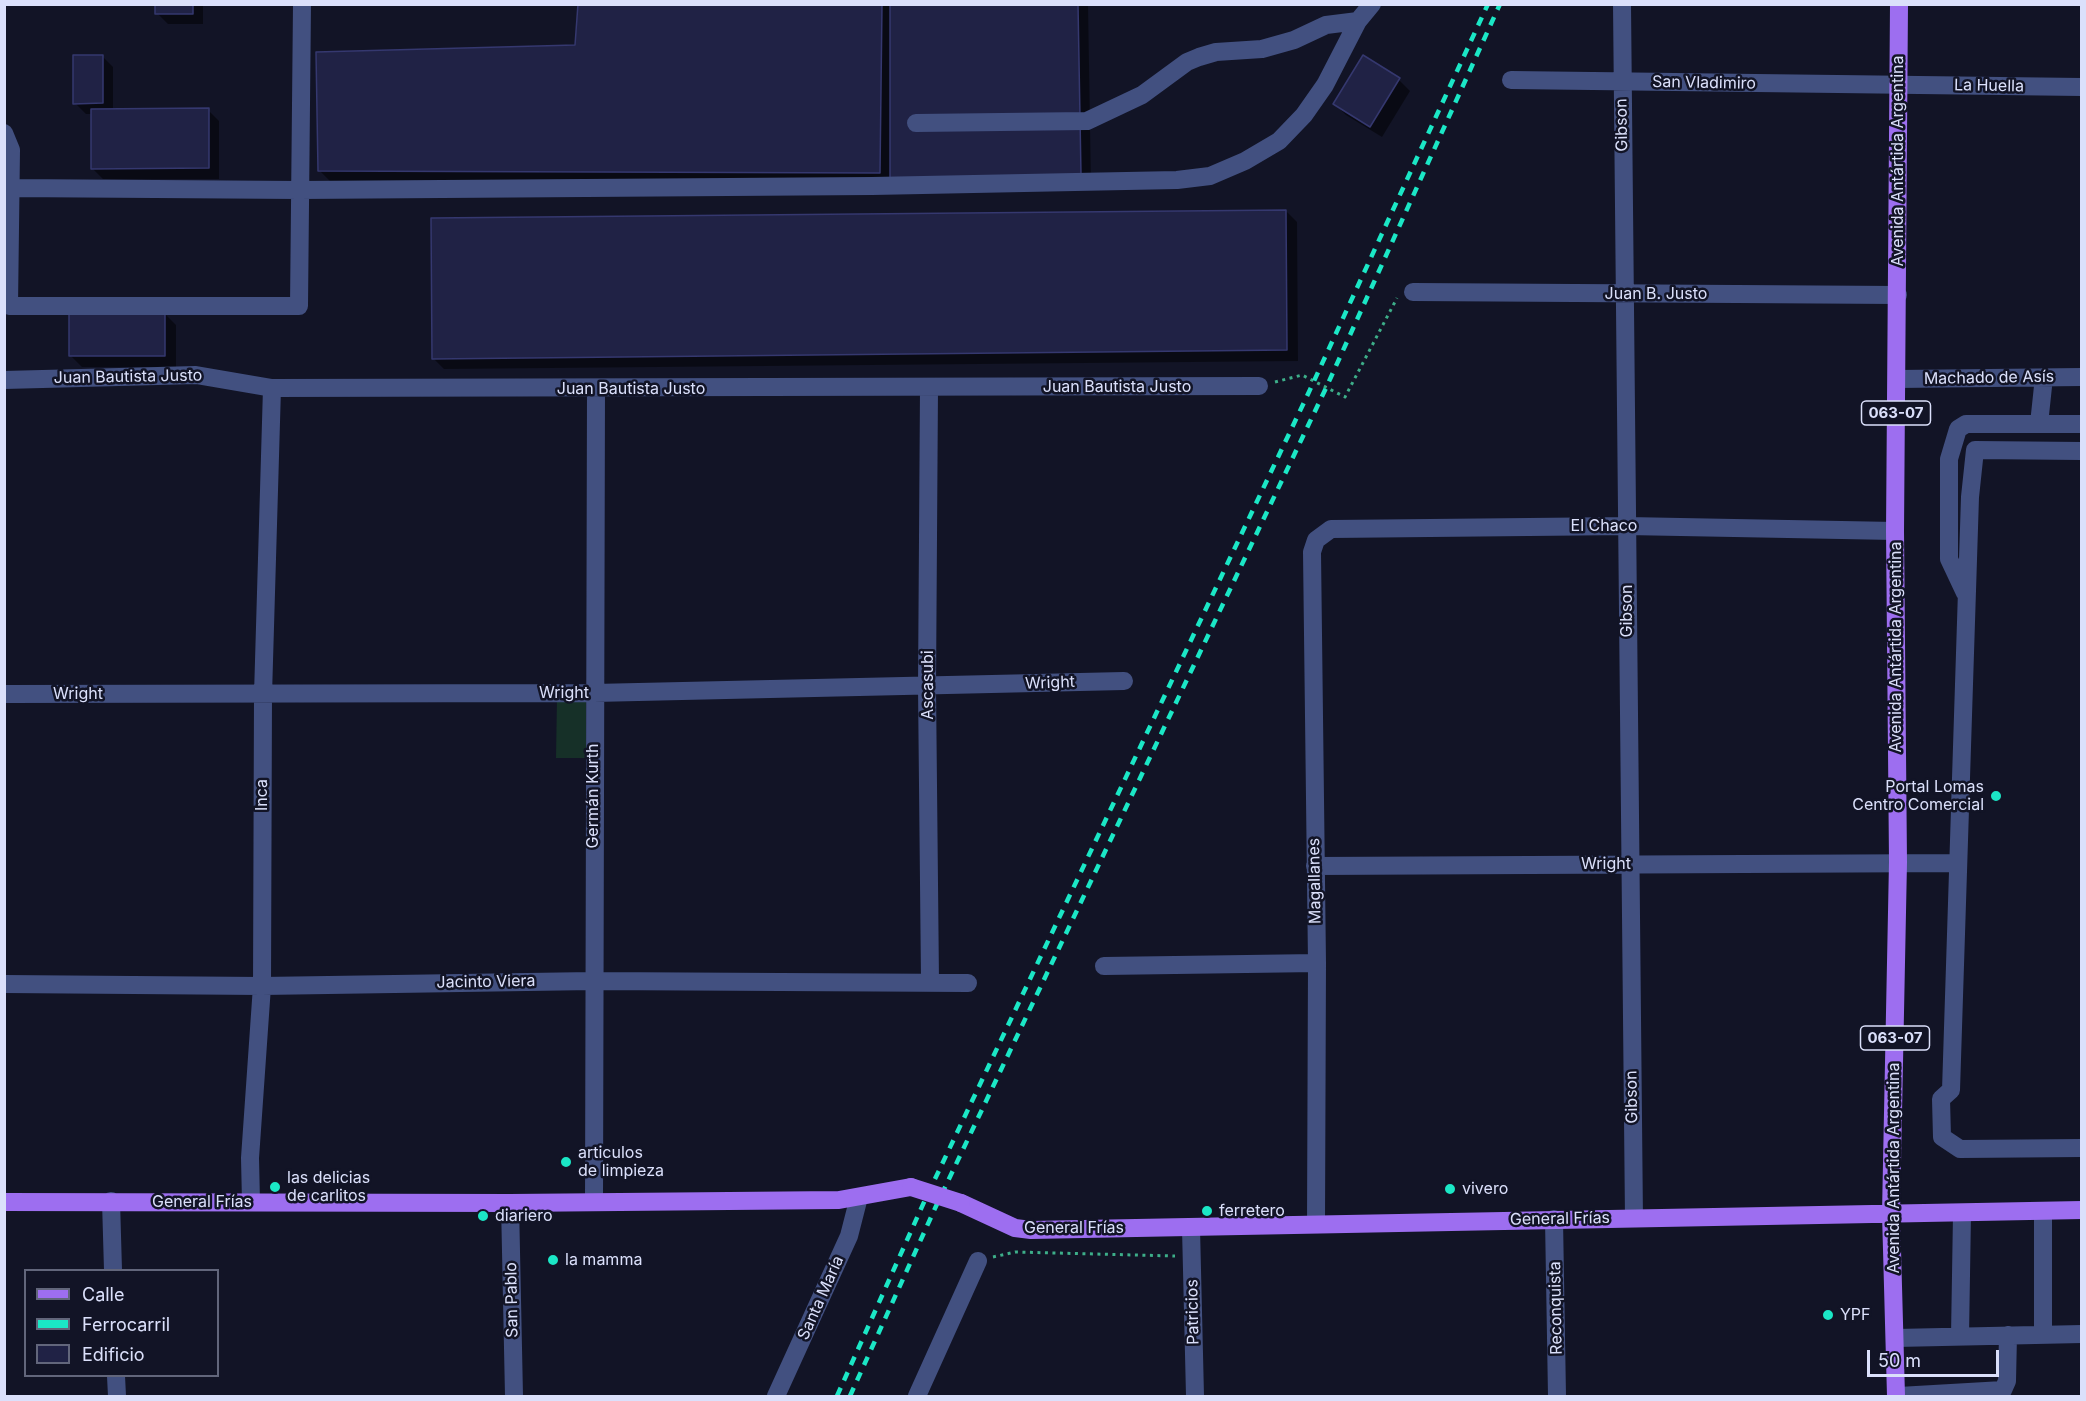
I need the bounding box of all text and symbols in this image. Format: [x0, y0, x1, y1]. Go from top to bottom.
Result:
street label: Avenida Antártida Argentina [1888, 56, 1908, 266]
street label: San Vladimiro [1652, 72, 1756, 94]
street label: La Huella [1954, 76, 2024, 96]
street label: Gibson [1612, 98, 1632, 152]
street label: Juan B. Justo [1605, 284, 1707, 304]
street label: Juan Bautista Justo [54, 366, 202, 388]
street label: Machado de Asís [1924, 367, 2054, 389]
street label: Juan Bautista Justo [1043, 377, 1191, 397]
street label: Juan Bautista Justo [557, 379, 705, 399]
road number: 063-07 [1862, 401, 1930, 425]
street label: El Chaco [1571, 516, 1637, 536]
street label: Avenida Antártida Argentina [1886, 542, 1906, 752]
street label: Gibson [1617, 584, 1637, 638]
street label: Ascasubi [918, 650, 938, 720]
street label: Wright [1025, 673, 1075, 693]
street label: Wright [539, 683, 589, 703]
street label: Wright [53, 684, 103, 704]
street label: Germán Kurth [583, 743, 603, 849]
place label: Portal Lomas Centro Comercial [1852, 777, 1984, 815]
street label: Inca [252, 779, 272, 811]
marker: Portal Lomas Centro Comercial [1989, 789, 2003, 803]
street label: Magallanes [1305, 838, 1325, 924]
street label: Wright [1581, 854, 1631, 874]
street label: Jacinto Viera [436, 972, 536, 992]
road number: 063-07 [1860, 1026, 1930, 1050]
street label: Avenida Antártida Argentina [1884, 1063, 1904, 1273]
street label: Gibson [1622, 1070, 1642, 1124]
place label: articulos de limpieza [578, 1143, 664, 1181]
marker: articulos de limpieza [559, 1155, 573, 1169]
place label: las delicias de carlitos [287, 1168, 370, 1206]
place label: vivero [1462, 1179, 1508, 1199]
marker: las delicias de carlitos [268, 1180, 282, 1194]
marker: vivero [1443, 1182, 1457, 1196]
street label: General Frías [152, 1192, 252, 1212]
place label: ferretero [1219, 1201, 1285, 1221]
marker: ferretero [1200, 1204, 1214, 1218]
place label: diariero [495, 1206, 552, 1226]
marker: diariero [476, 1209, 490, 1223]
street label: General Frías [1510, 1209, 1610, 1229]
street label: General Frías [1024, 1218, 1124, 1238]
place label: la mamma [565, 1250, 642, 1270]
marker: la mamma [546, 1253, 560, 1267]
street label: Santa María [794, 1253, 848, 1343]
street label: Reconquista [1546, 1261, 1566, 1355]
street label: San Pablo [502, 1262, 522, 1338]
legend [24, 1269, 219, 1377]
street label: Patricios [1183, 1279, 1203, 1345]
text: Calle [82, 1284, 124, 1305]
place label: YPF [1840, 1305, 1871, 1325]
marker: YPF [1821, 1308, 1835, 1322]
text: Ferrocarril [82, 1314, 170, 1335]
scale bar [1870, 1338, 2002, 1376]
text: Edificio [82, 1344, 145, 1365]
text: 50 m [1878, 1350, 1921, 1371]

